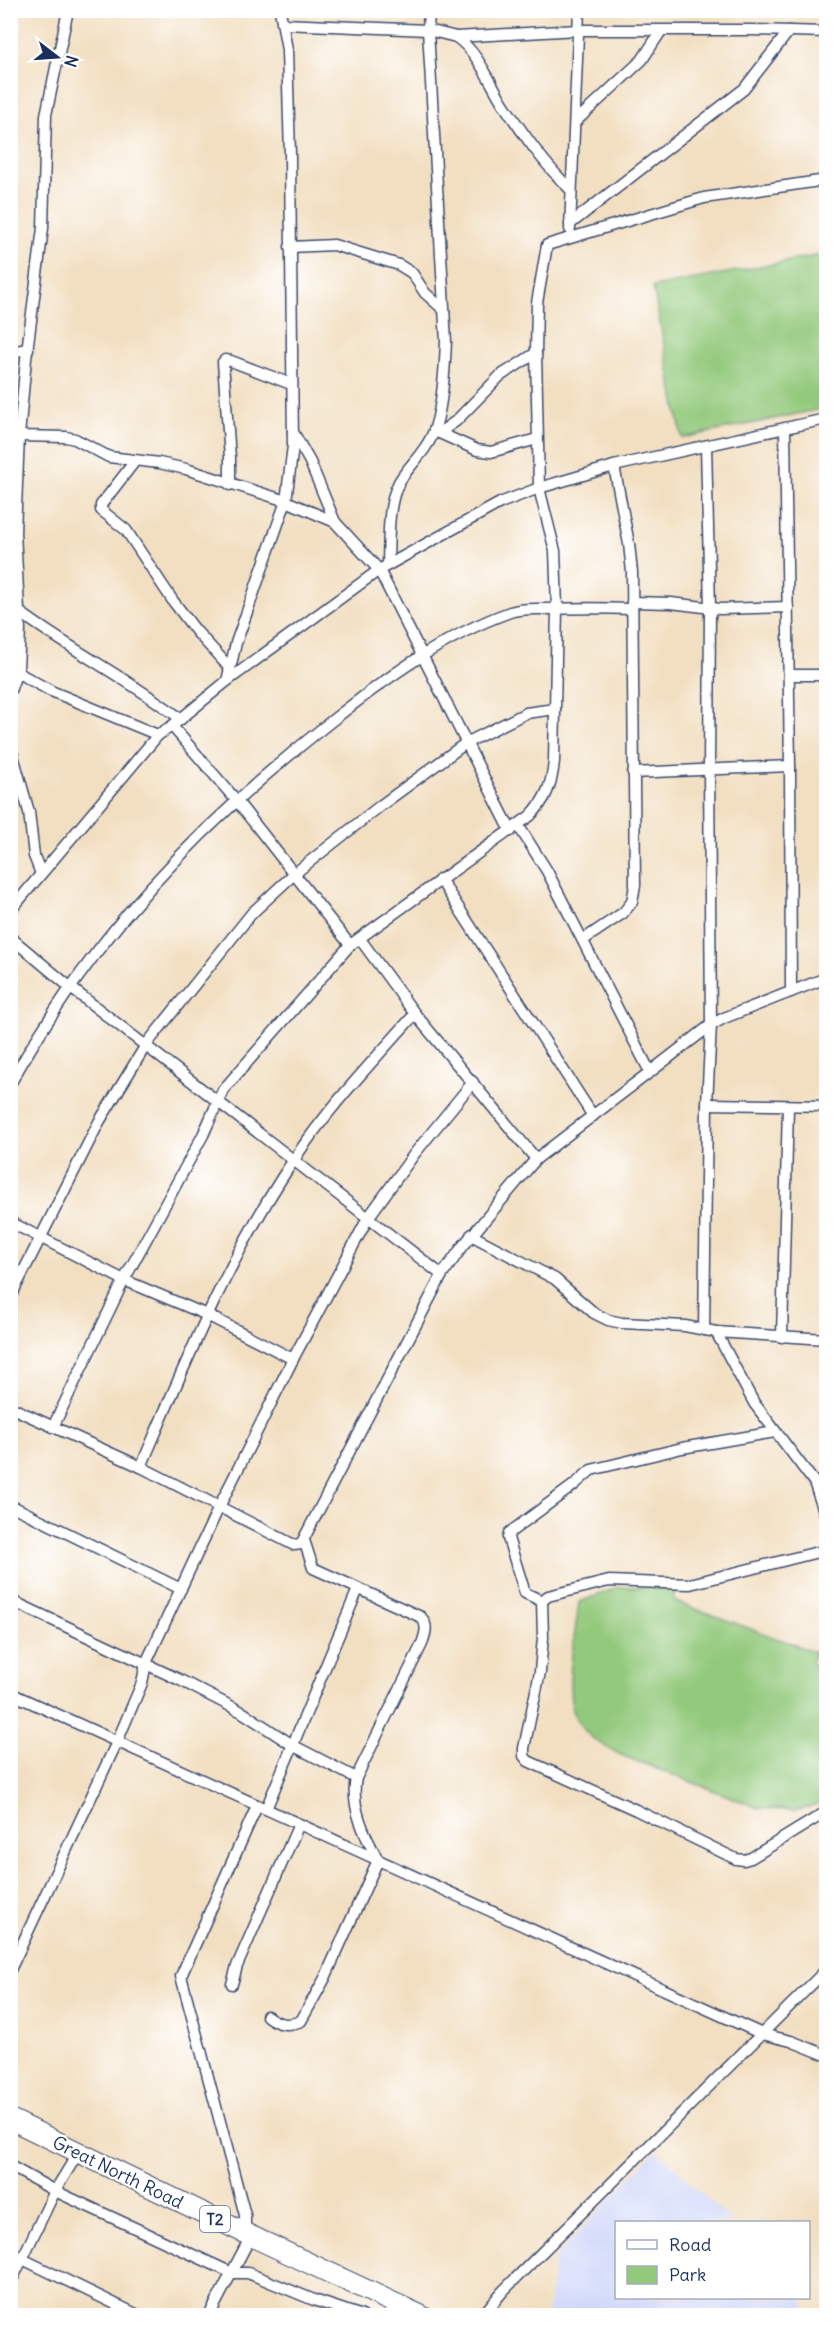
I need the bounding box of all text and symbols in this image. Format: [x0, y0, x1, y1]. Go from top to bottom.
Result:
north arrow [27, 27, 87, 87]
text: N [60, 53, 83, 70]
street label: Great North Road [49, 2130, 188, 2214]
road number: T2 [200, 2206, 230, 2232]
legend [615, 2221, 810, 2299]
text: Road [669, 2233, 712, 2256]
text: Park [669, 2263, 706, 2286]

